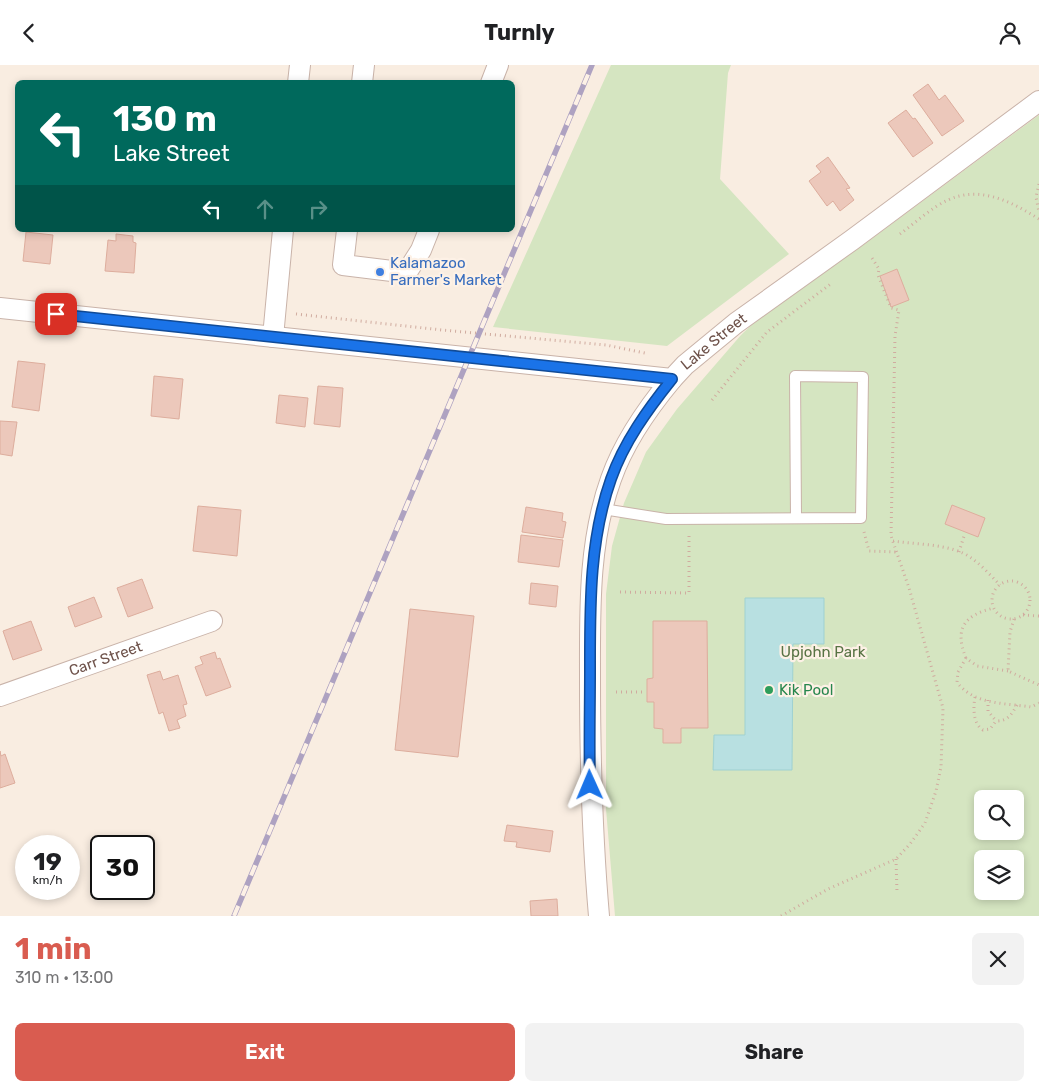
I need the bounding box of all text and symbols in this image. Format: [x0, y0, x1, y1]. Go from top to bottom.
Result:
icon: back [15, 19, 43, 47]
text: Turnly [484, 19, 555, 46]
icon: person [996, 19, 1024, 47]
text: 130 m [113, 98, 217, 140]
icon: left [30, 100, 95, 165]
text: Lake Street [113, 140, 230, 167]
icon: left [198, 195, 226, 223]
icon: ahead [251, 195, 279, 223]
icon: right [304, 195, 332, 223]
place label: Kalamazoo Farmer's Market [390, 254, 502, 289]
marker: Kalamazoo Farmer's Market [374, 266, 386, 278]
pin [35, 293, 77, 335]
icon: arrive [42, 300, 70, 328]
street label: Lake Street [677, 309, 750, 374]
street label: Carr Street [67, 637, 145, 680]
park label: Upjohn Park [781, 643, 866, 661]
place label: Kik Pool [779, 681, 833, 699]
marker: Kik Pool [763, 684, 775, 696]
position arrow [563, 758, 615, 810]
map controls [974, 790, 1024, 900]
button: search [974, 790, 1024, 840]
speed limit sign: 30 [90, 835, 155, 900]
text: 19 [33, 847, 62, 876]
button: layers [974, 850, 1024, 900]
text: km/h [33, 873, 62, 887]
text: 1 min [15, 931, 92, 967]
button: close [972, 933, 1024, 985]
text: 310 m · 13:00 [15, 968, 113, 987]
button: Exit [15, 1023, 515, 1081]
button: Share [525, 1023, 1024, 1081]

